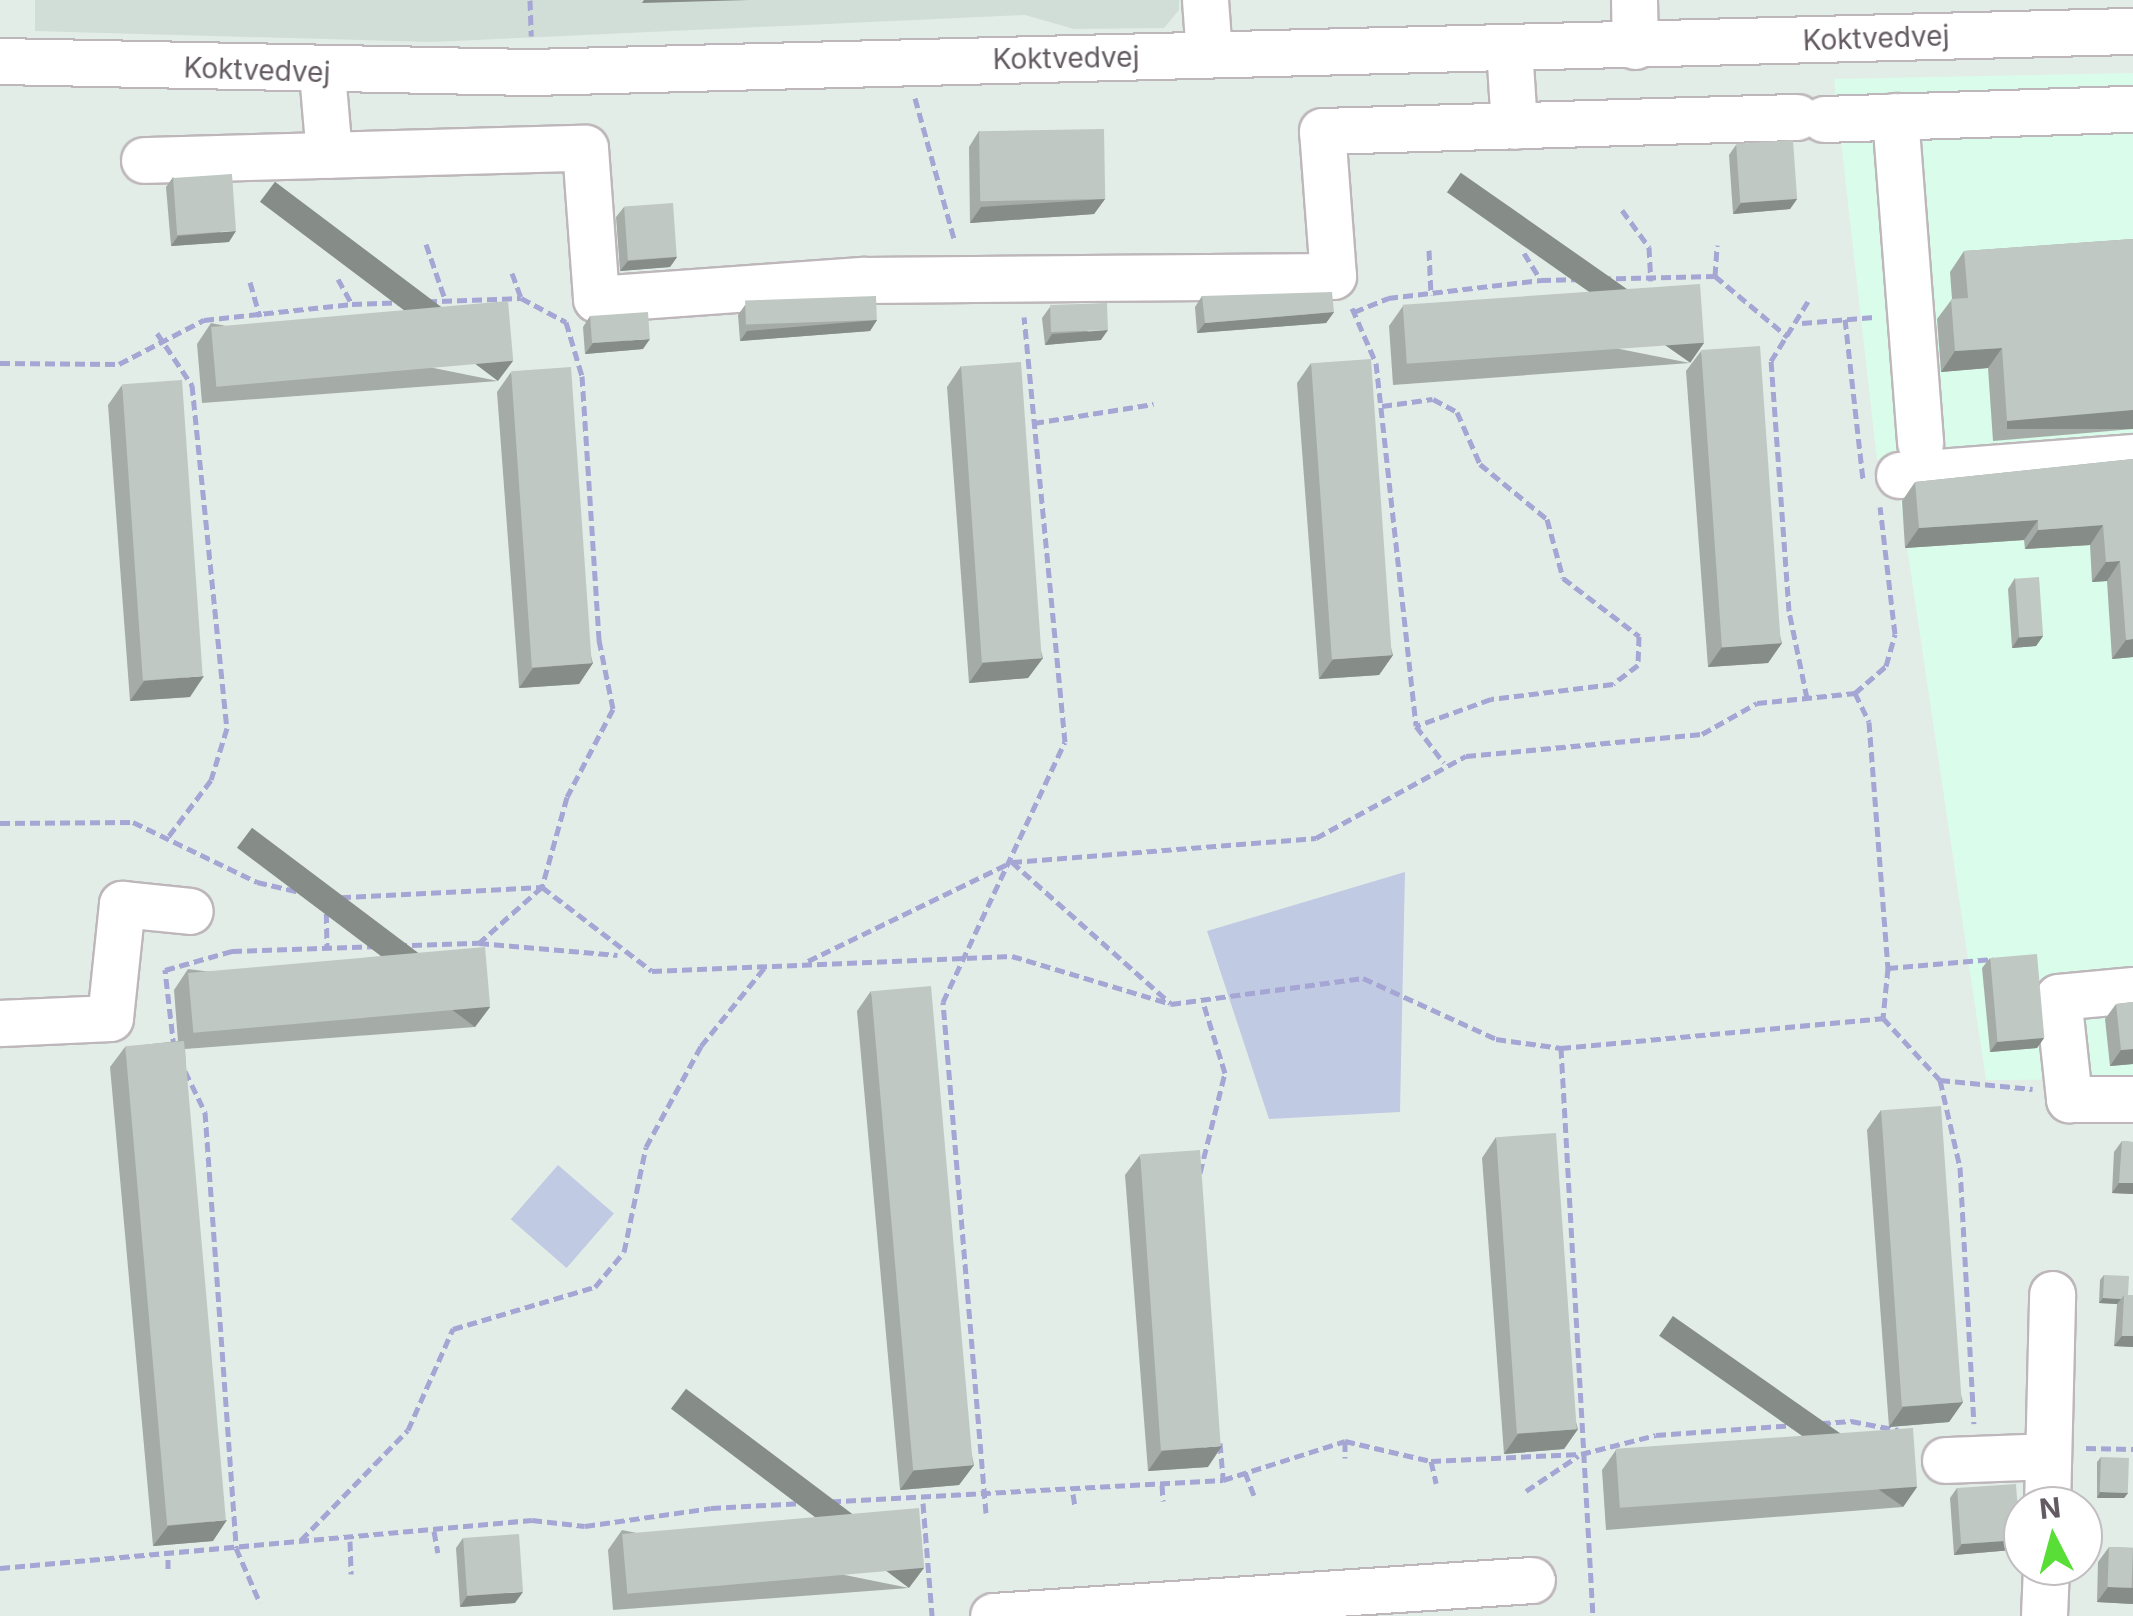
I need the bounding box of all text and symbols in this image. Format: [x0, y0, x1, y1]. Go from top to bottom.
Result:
street label: Koktvedvej [1802, 19, 1950, 57]
street label: Koktvedvej [992, 40, 1140, 76]
street label: Koktvedvej [183, 51, 331, 89]
north arrow [2003, 1486, 2103, 1586]
text: N [2038, 1490, 2062, 1526]

